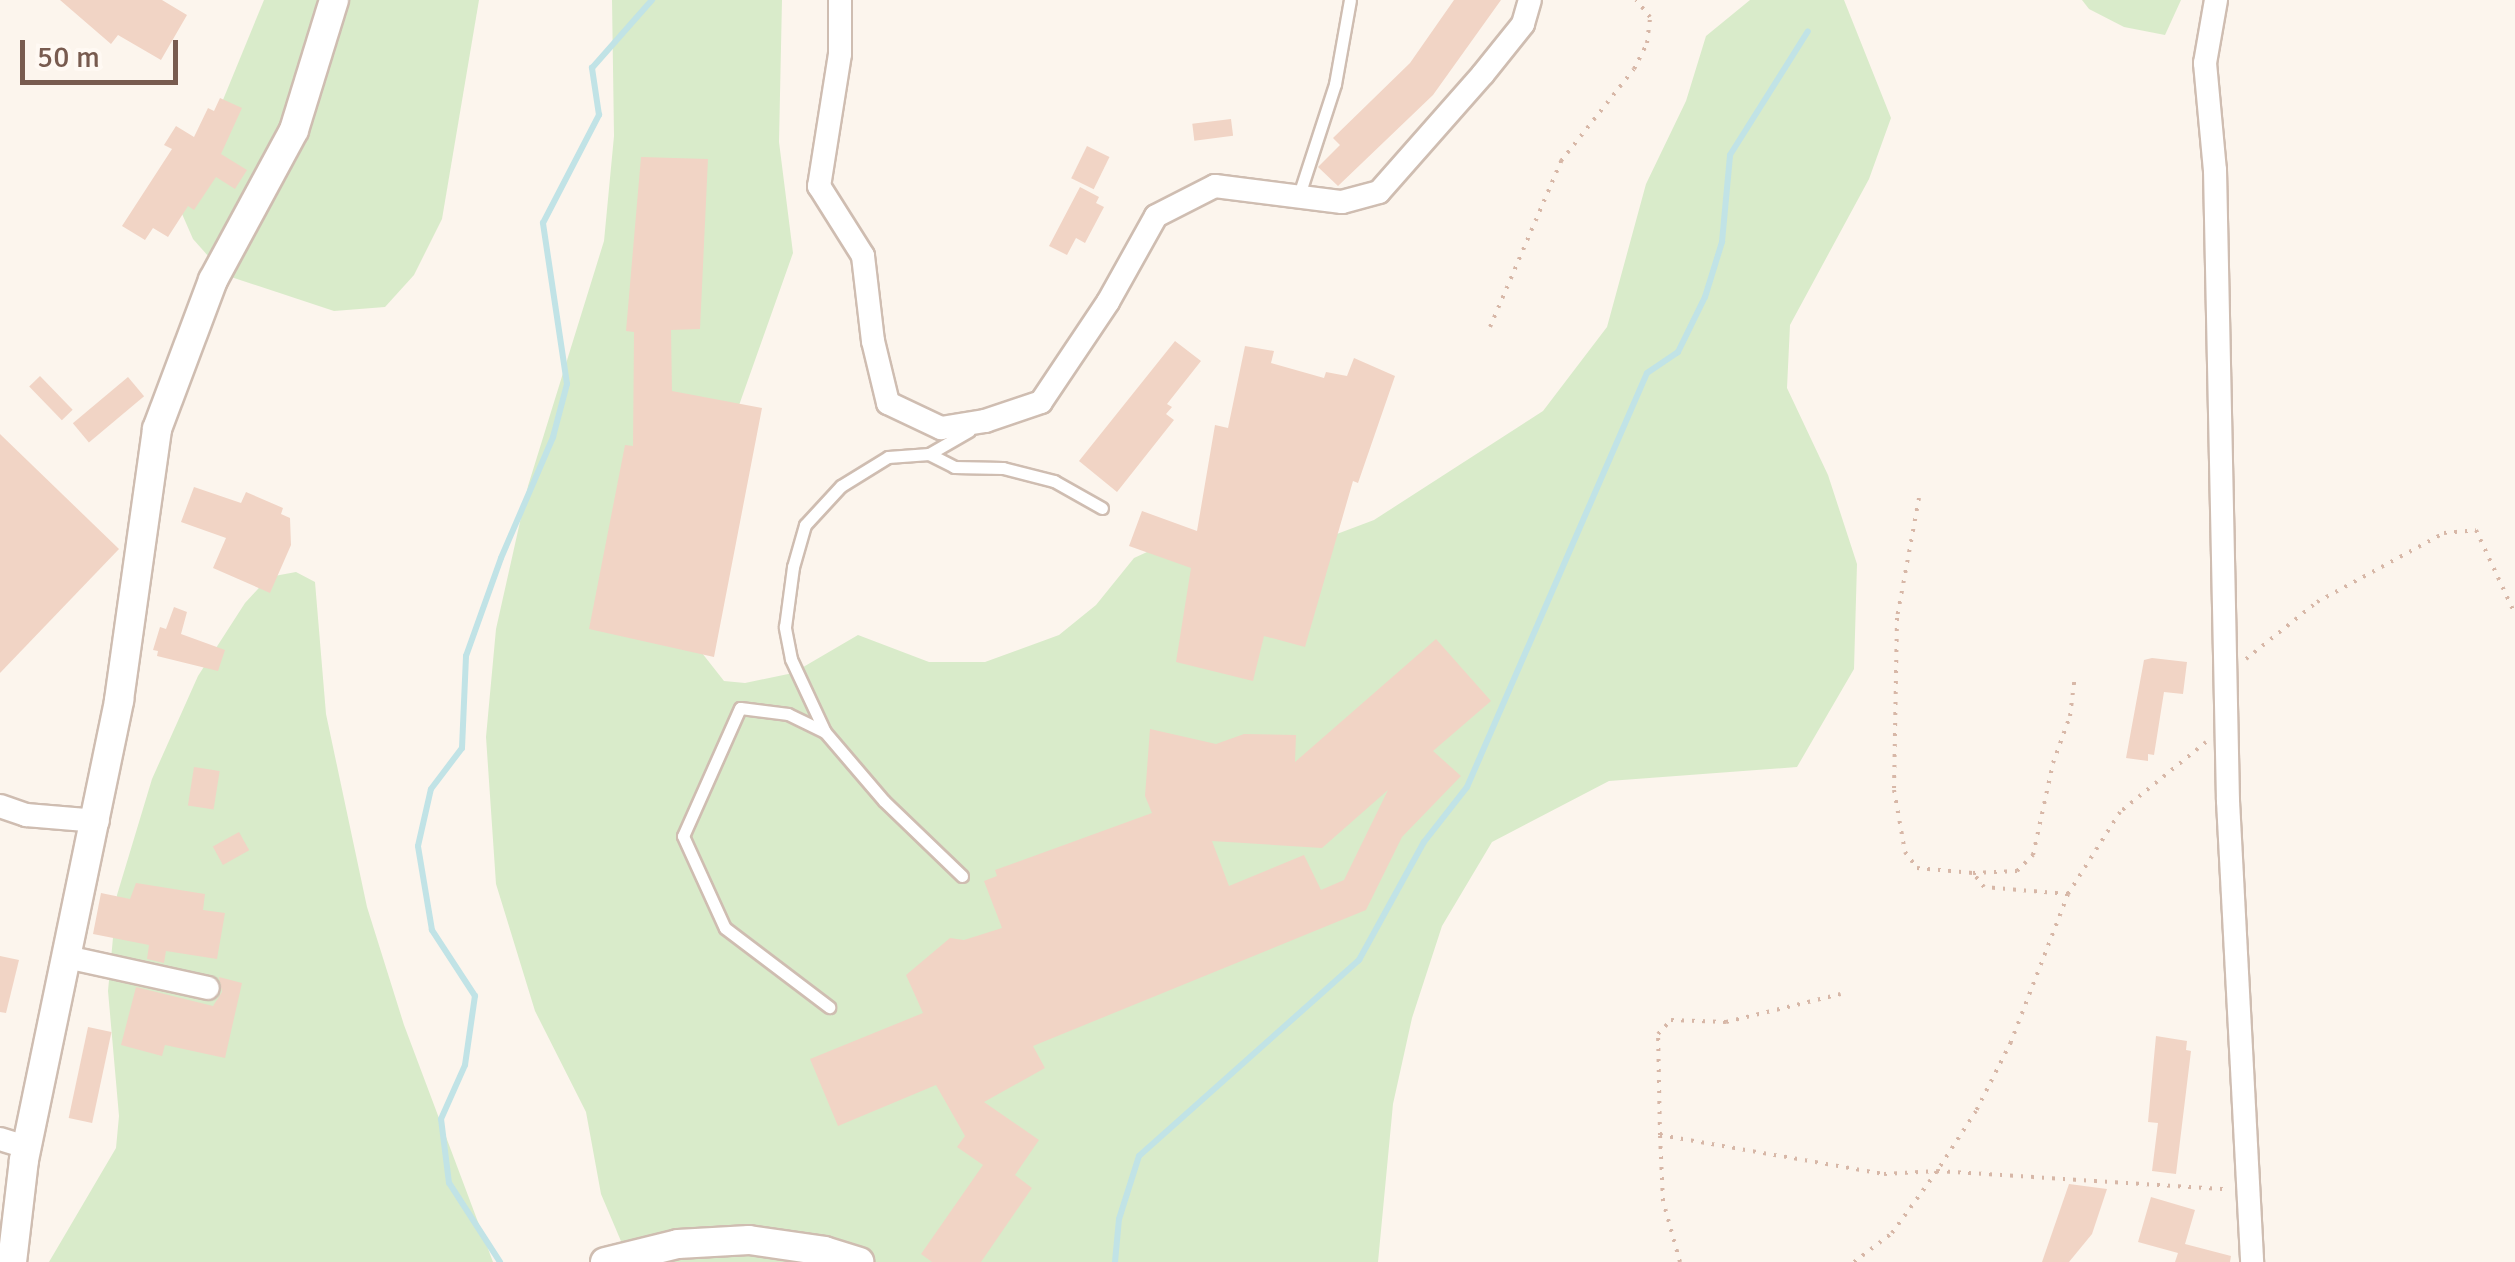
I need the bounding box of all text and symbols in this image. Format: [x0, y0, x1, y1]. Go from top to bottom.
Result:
scale bar [25, 20, 182, 82]
text: 50 m [37, 39, 100, 76]

